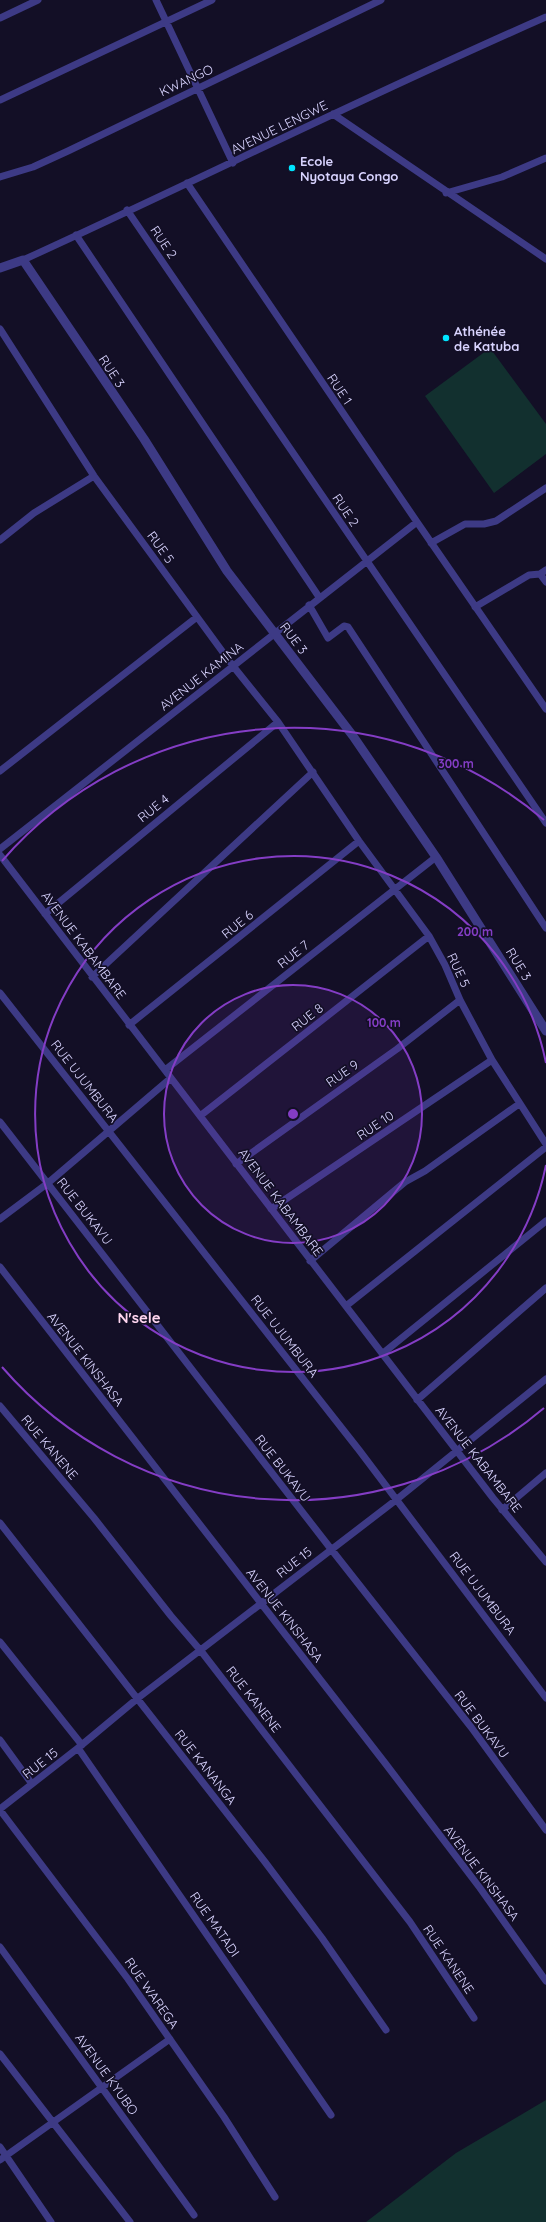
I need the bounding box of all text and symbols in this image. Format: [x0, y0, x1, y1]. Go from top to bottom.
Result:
street label: KWANGO [156, 61, 216, 99]
street label: AVENUE LENGWE [228, 97, 330, 157]
place label: Ecole Nyotaya Congo [300, 153, 398, 184]
marker: Ecole Nyotaya Congo [287, 163, 297, 173]
street label: RUE 2 [147, 223, 181, 261]
place label: Athénée de Katuba [454, 323, 519, 354]
marker: Athénée de Katuba [441, 333, 451, 343]
street label: RUE 3 [95, 352, 129, 390]
street label: RUE 1 [324, 371, 356, 407]
street label: RUE 2 [329, 491, 363, 529]
street label: RUE 5 [144, 528, 178, 566]
street label: RUE 3 [277, 619, 311, 657]
street label: AVENUE KAMINA [156, 638, 247, 714]
text: 300 m [438, 756, 474, 771]
street label: RUE 4 [134, 790, 172, 825]
street label: AVENUE KABAMBARE [38, 888, 130, 1002]
street label: RUE 6 [218, 907, 256, 941]
text: 200 m [457, 924, 493, 939]
street label: RUE 7 [274, 937, 312, 971]
street label: RUE 3 [503, 945, 535, 984]
street label: RUE 5 [444, 950, 474, 990]
street label: RUE 8 [288, 1000, 326, 1034]
text: 100 m [367, 1015, 401, 1030]
street label: RUE UJUMBURA [48, 1037, 123, 1126]
street label: RUE 9 [323, 1056, 361, 1090]
centre of rings [286, 1107, 300, 1121]
street label: RUE 10 [353, 1107, 397, 1143]
street label: AVENUE KABAMBARE [235, 1145, 327, 1259]
street label: RUE BUKAVU [54, 1174, 116, 1248]
street label: RUE UJUMBURA [248, 1292, 323, 1381]
district label: N'sele [117, 1308, 161, 1327]
street label: AVENUE KINSHASA [44, 1309, 128, 1410]
street label: AVENUE KABAMBARE [432, 1403, 526, 1515]
street label: RUE KANENE [18, 1411, 82, 1483]
street label: RUE BUKAVU [252, 1431, 314, 1505]
street label: RUE 15 [273, 1543, 315, 1581]
street label: RUE UJUMBURA [446, 1548, 520, 1638]
street label: AVENUE KINSHASA [243, 1565, 327, 1666]
street label: RUE KANENE [223, 1663, 285, 1735]
street label: RUE BUKAVU [451, 1687, 513, 1761]
street label: RUE KANANGA [172, 1726, 241, 1808]
street label: RUE 15 [19, 1744, 61, 1782]
street label: AVENUE KINSHASA [441, 1822, 523, 1924]
street label: RUE MATADI [187, 1888, 243, 1960]
street label: RUE KANENE [420, 1921, 478, 1997]
street label: RUE WAREGA [122, 1954, 183, 2032]
street label: AVENUE KYUBO [72, 2030, 142, 2118]

